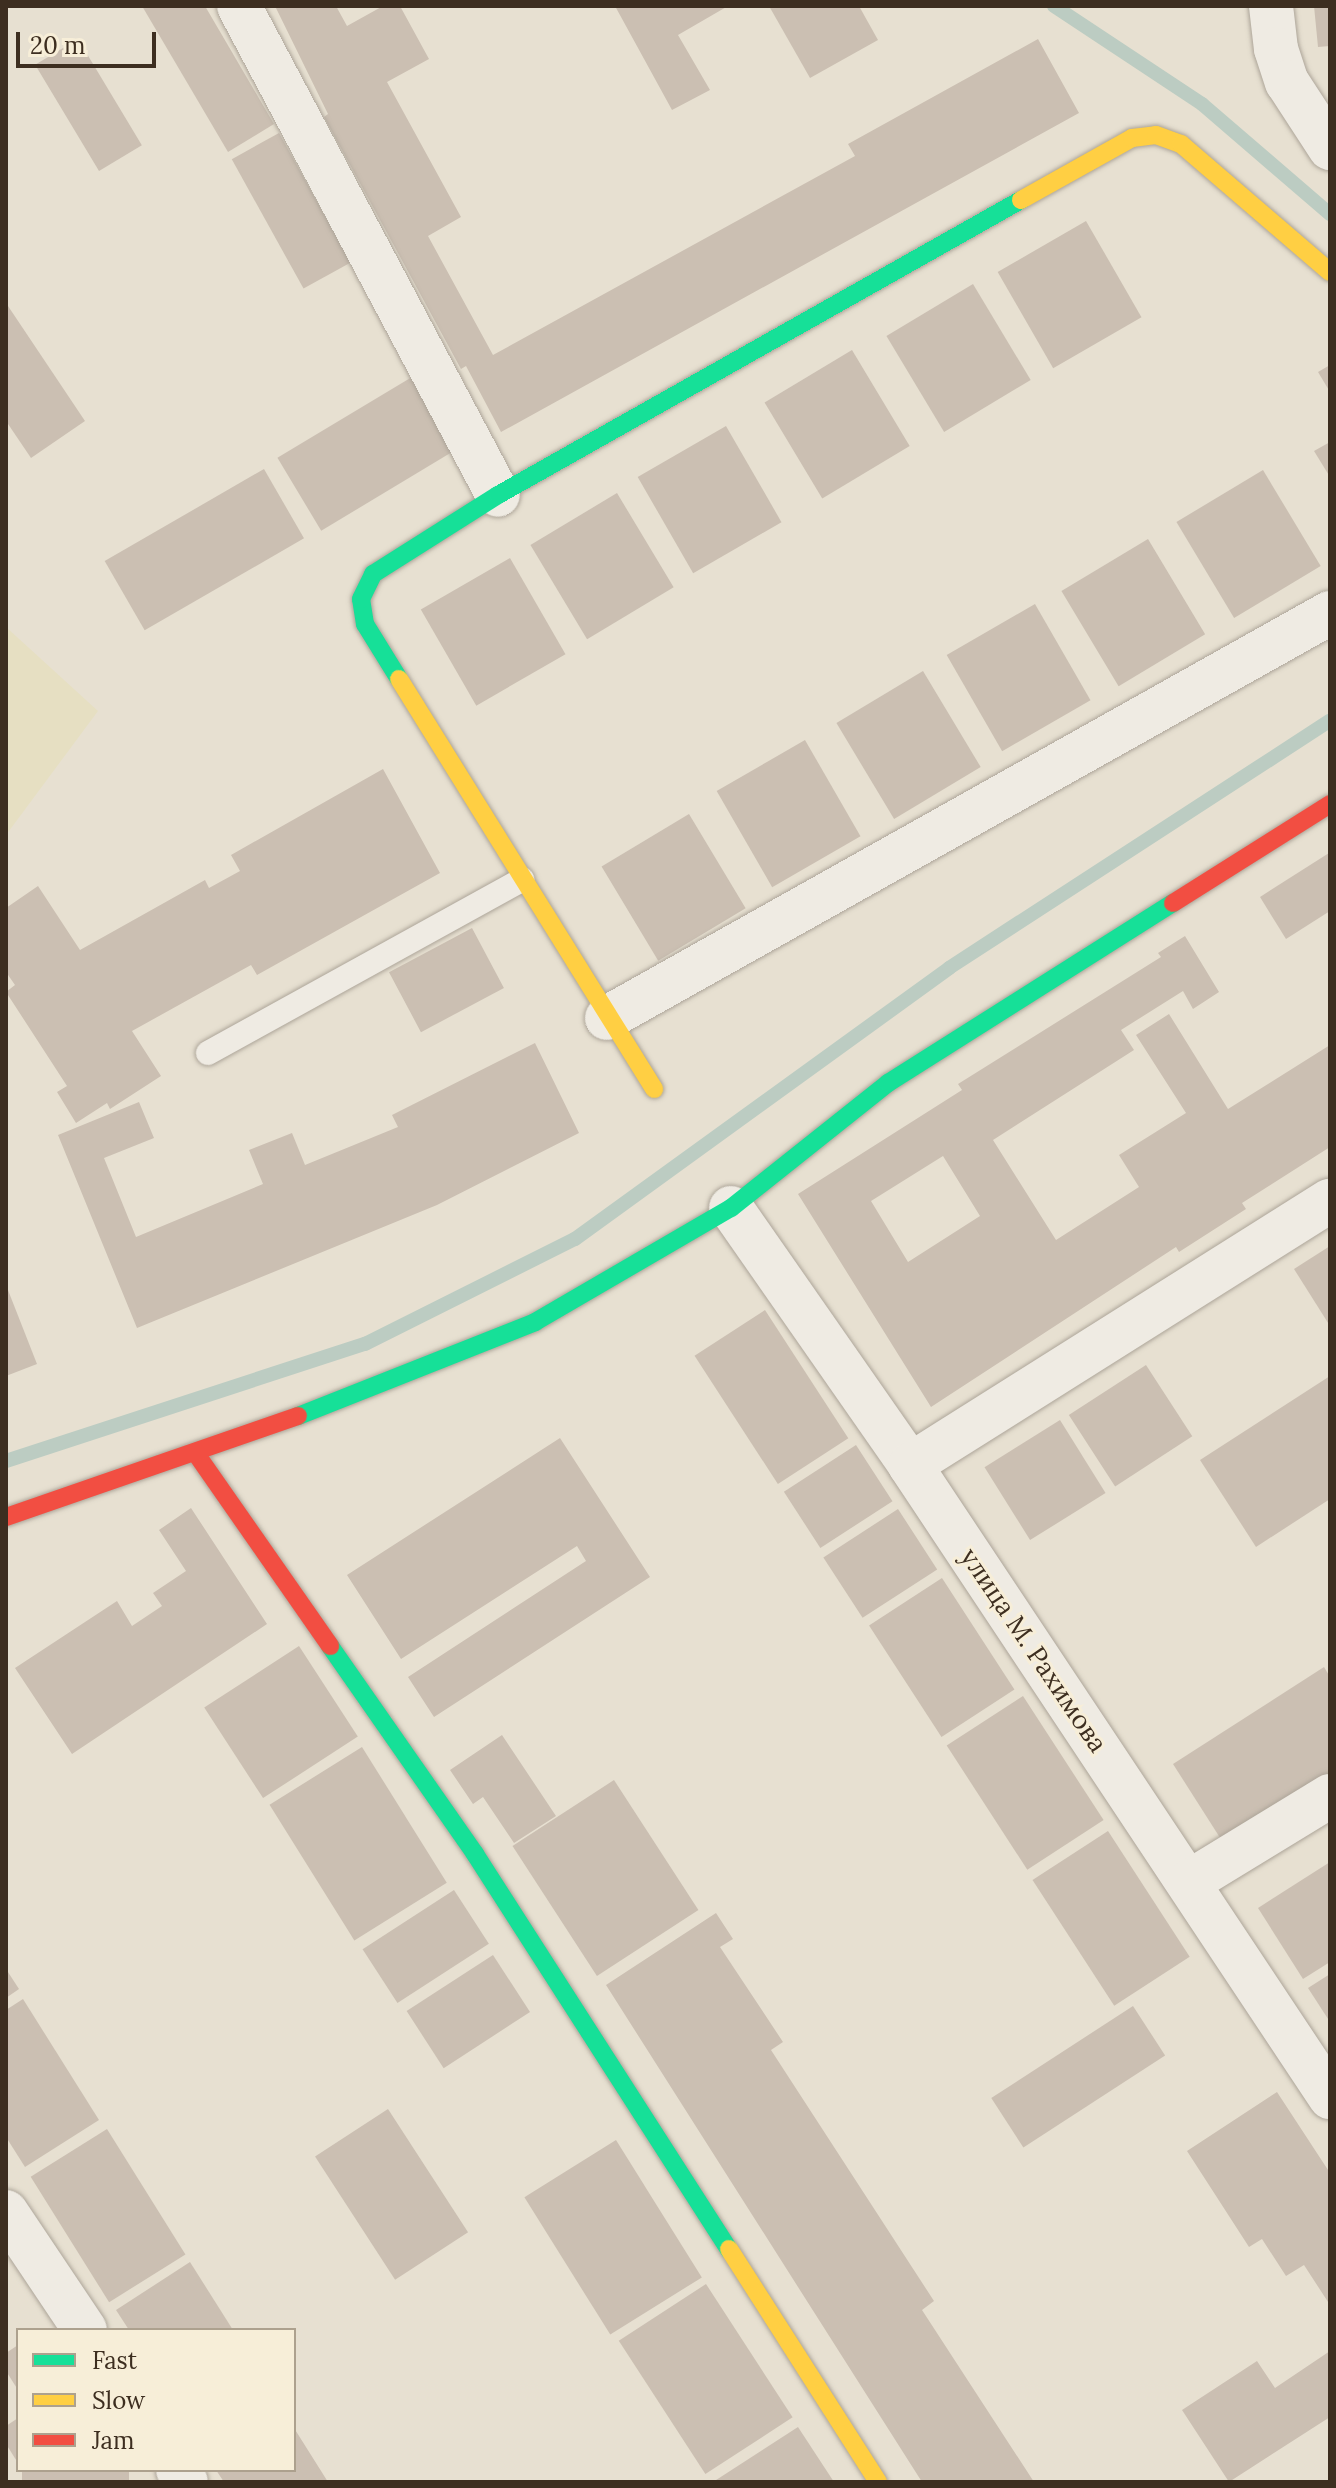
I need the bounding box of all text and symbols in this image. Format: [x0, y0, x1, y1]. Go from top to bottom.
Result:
scale bar [20, 16, 160, 66]
text: 20 m [30, 30, 86, 61]
street label: улица М. Рахимова [954, 1542, 1114, 1758]
legend [16, 2328, 296, 2472]
text: Fast [92, 2345, 137, 2376]
text: Slow [92, 2385, 145, 2416]
text: Jam [92, 2425, 134, 2456]

